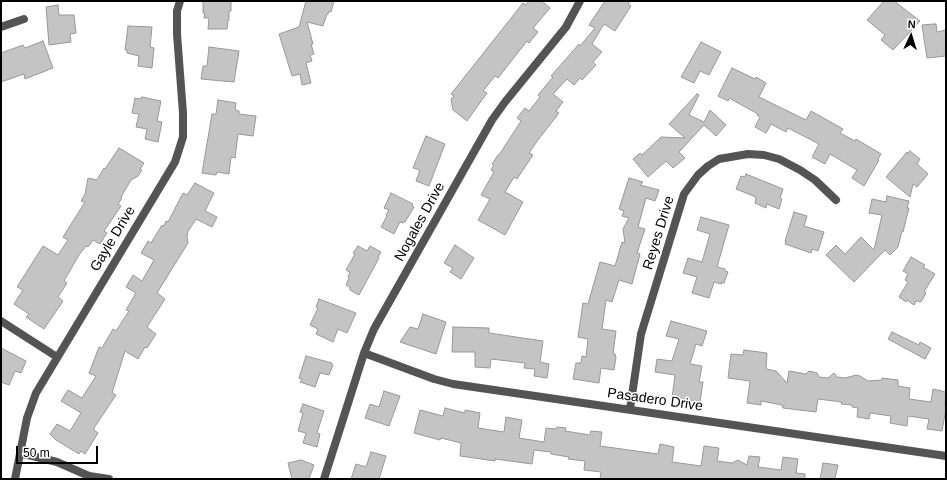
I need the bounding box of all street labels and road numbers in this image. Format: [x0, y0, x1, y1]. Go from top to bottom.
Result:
street label: Nogales Drive [391, 179, 449, 265]
street label: Reyes Drive [640, 194, 678, 272]
street label: Gayle Drive [87, 203, 139, 275]
street label: Pasadero Drive [606, 385, 704, 415]

